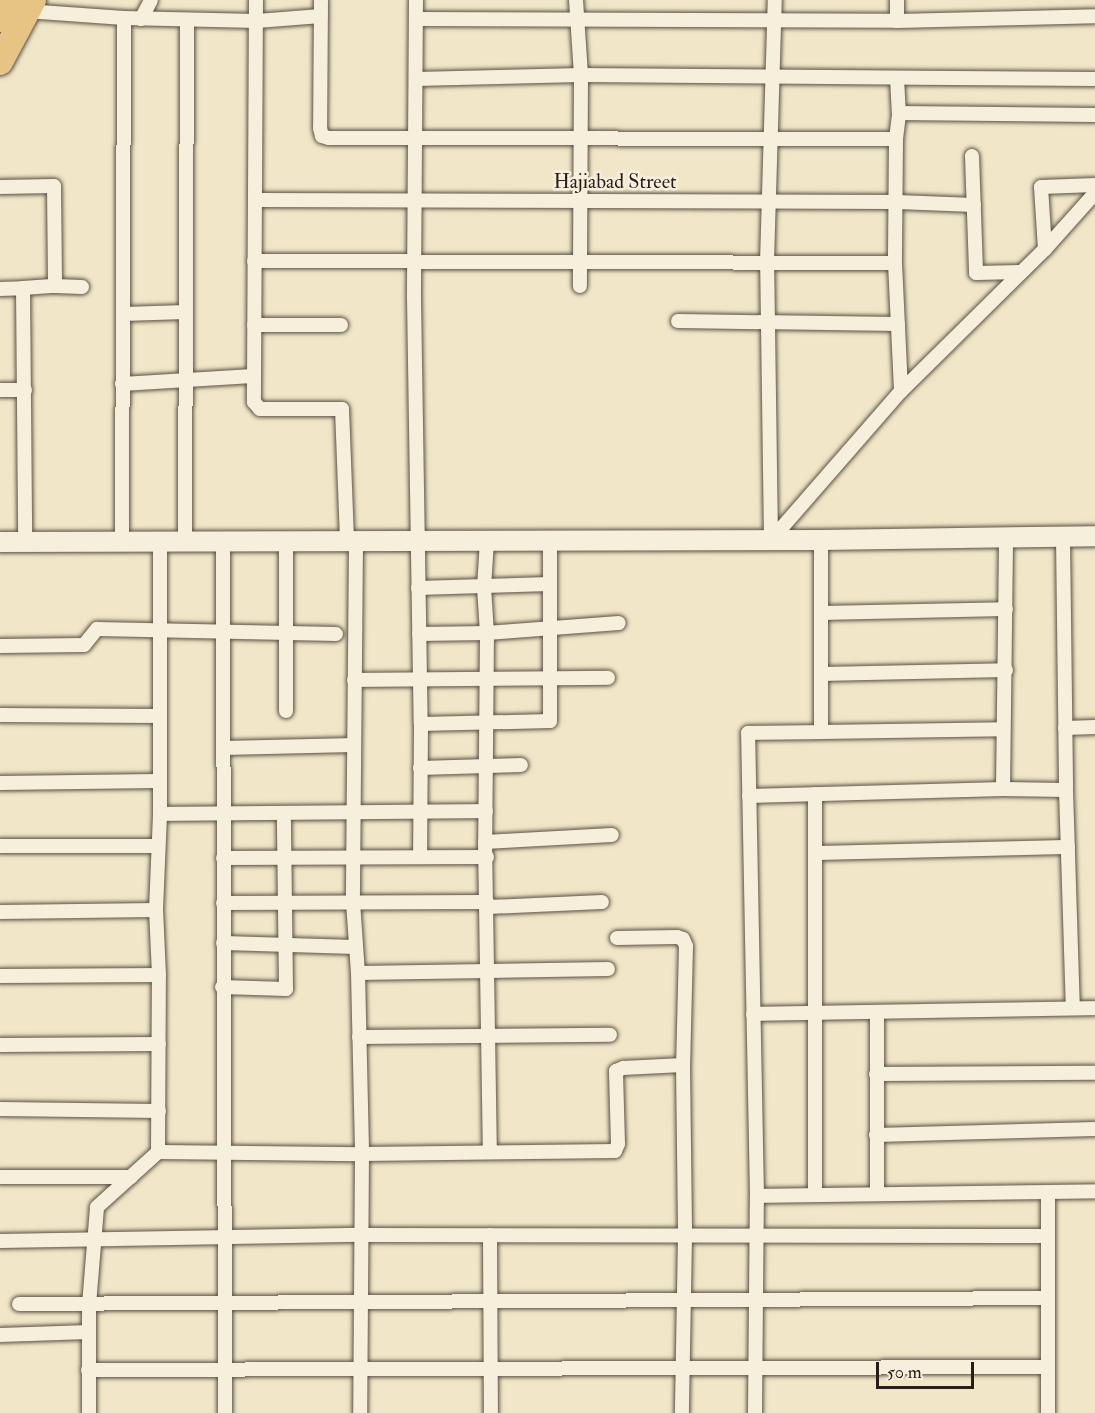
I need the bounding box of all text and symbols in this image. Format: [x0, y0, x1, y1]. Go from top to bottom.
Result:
street label: Hajiabad Street [553, 169, 677, 193]
scale bar [879, 1350, 976, 1388]
text: 50 m [887, 1361, 922, 1384]

